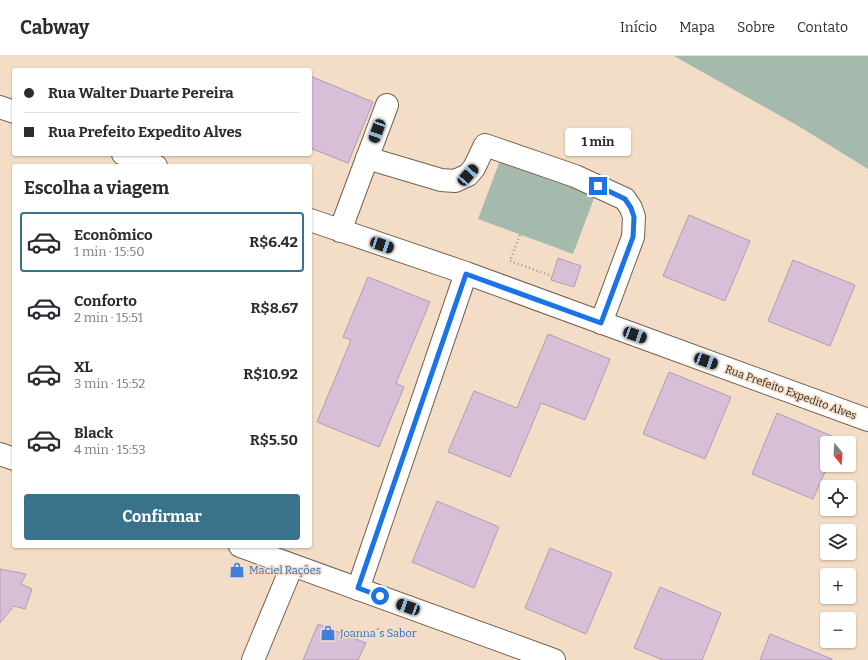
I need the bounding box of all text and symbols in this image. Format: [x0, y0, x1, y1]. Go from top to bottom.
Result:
text: Cabway [20, 16, 89, 39]
text: Início [620, 19, 657, 36]
text: Mapa [679, 19, 715, 36]
text: Sobre [737, 19, 775, 36]
text: Contato [797, 19, 848, 36]
text: Rua Walter Duarte Pereira [48, 84, 234, 102]
car [367, 118, 387, 144]
text: Rua Prefeito Expedito Alves [48, 123, 242, 141]
callout: 1 min [565, 128, 631, 156]
text: 1 min [582, 134, 614, 149]
car [456, 162, 480, 188]
text: Escolha a viagem [24, 177, 169, 199]
route end [589, 177, 607, 195]
icon: car [26, 224, 62, 260]
text: Econômico [74, 226, 153, 244]
text: R$6.42 [249, 233, 298, 251]
car [369, 235, 395, 255]
text: 1 min · 15:50 [74, 244, 145, 259]
icon: car [26, 290, 62, 326]
text: Conforto [74, 292, 137, 310]
text: R$8.67 [251, 299, 298, 317]
text: 2 min · 15:51 [74, 310, 143, 325]
car [622, 325, 648, 345]
car [693, 351, 719, 371]
icon: car [26, 356, 62, 392]
text: XL [74, 358, 93, 376]
street label: Rua Prefeito Expedito Alves [723, 363, 858, 422]
text: R$10.92 [243, 365, 298, 383]
text: 3 min · 15:52 [74, 376, 145, 391]
icon: car [26, 422, 62, 458]
text: Black [74, 424, 113, 442]
text: R$5.50 [250, 431, 298, 449]
north arrow [820, 436, 856, 472]
map controls [820, 436, 856, 648]
text: 4 min · 15:53 [74, 442, 146, 457]
button: locate [820, 480, 856, 516]
button: Confirmar [24, 494, 300, 540]
button: layers [820, 524, 856, 560]
shop icon: Maciel Rações [228, 561, 246, 579]
place label: Maciel Rações [249, 564, 321, 577]
button: + [820, 568, 856, 604]
route start [371, 587, 389, 605]
car [395, 597, 421, 617]
button: − [820, 612, 856, 648]
shop icon: Joanna´s Sabor [319, 624, 337, 642]
place label: Joanna´s Sabor [339, 627, 417, 640]

